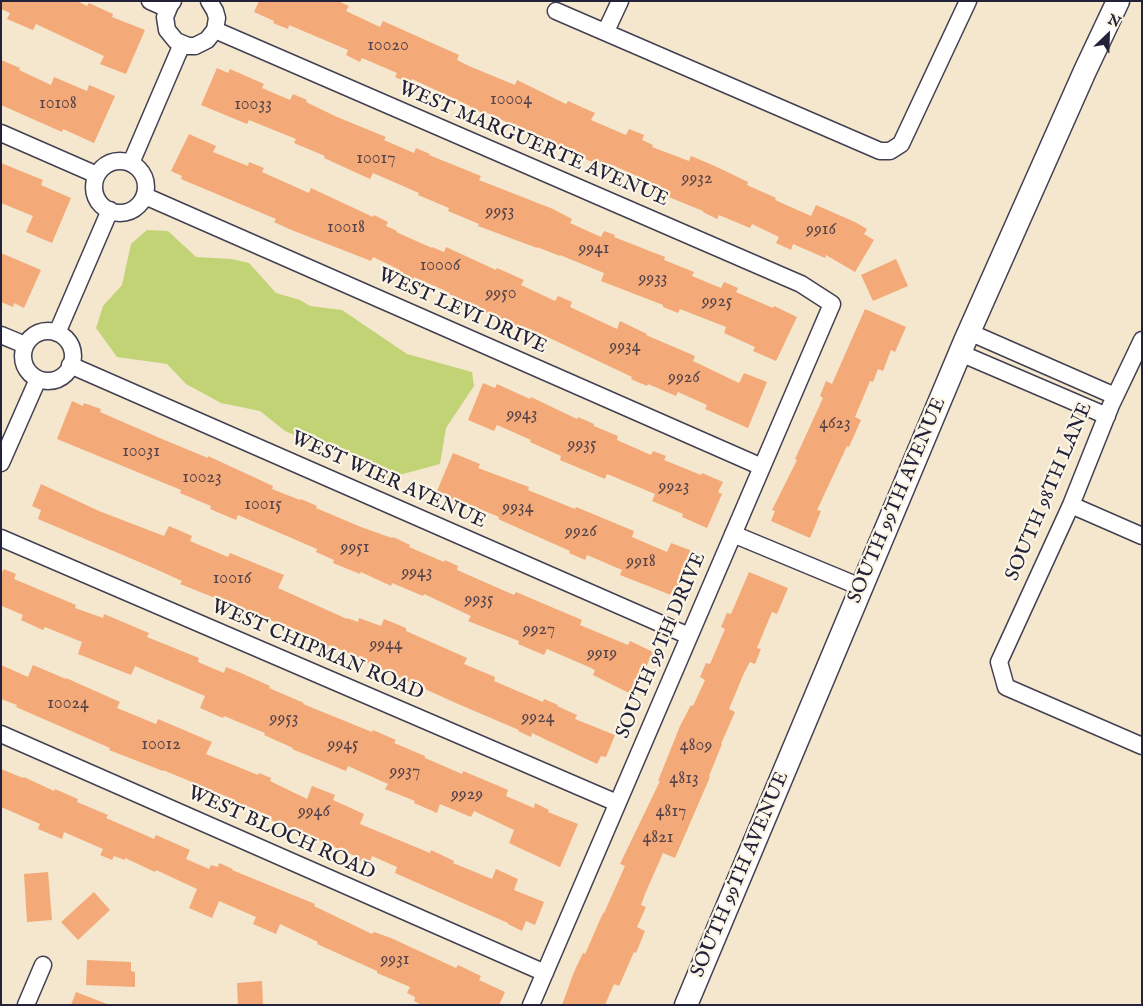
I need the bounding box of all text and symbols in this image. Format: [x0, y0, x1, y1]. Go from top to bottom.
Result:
north arrow [1083, 10, 1133, 60]
text: N [1105, 11, 1123, 32]
house number: 10020 [367, 35, 409, 57]
street label: WEST MARGUERTE AVENUE [394, 77, 672, 213]
house number: 10004 [490, 89, 532, 111]
house number: 10108 [39, 93, 77, 115]
house number: 10033 [234, 94, 272, 116]
house number: 10017 [356, 148, 396, 170]
house number: 9932 [682, 168, 712, 190]
house number: 9953 [486, 201, 514, 223]
house number: 10018 [327, 217, 365, 239]
house number: 9916 [806, 219, 836, 241]
house number: 9941 [578, 238, 610, 260]
house number: 10006 [420, 255, 460, 277]
street label: WEST LEVI DRIVE [374, 264, 550, 360]
house number: 9933 [638, 268, 668, 290]
house number: 9950 [485, 283, 517, 305]
house number: 9925 [702, 291, 732, 313]
house number: 9934 [609, 336, 641, 358]
house number: 9926 [668, 367, 700, 389]
street label: SOUTH 99TH AVENUE [844, 395, 952, 607]
street label: SOUTH 98TH LANE [1002, 399, 1098, 585]
house number: 9943 [506, 404, 538, 426]
house number: 4623 [819, 413, 851, 435]
street label: WEST WIER AVENUE [287, 427, 489, 535]
house number: 9935 [568, 434, 596, 456]
house number: 10031 [122, 441, 160, 463]
house number: 10023 [182, 467, 222, 489]
house number: 9923 [659, 476, 689, 498]
house number: 10015 [244, 494, 282, 516]
house number: 9934 [502, 497, 534, 519]
house number: 9926 [565, 521, 597, 543]
house number: 9951 [341, 537, 369, 559]
street label: SOUTH 99TH DRIVE [612, 549, 712, 743]
house number: 9918 [626, 551, 656, 573]
house number: 9943 [401, 562, 433, 584]
house number: 10016 [213, 568, 251, 590]
house number: 9935 [465, 589, 493, 611]
street label: WEST CHIPMAN ROAD [207, 595, 427, 707]
house number: 9927 [523, 619, 555, 641]
house number: 9944 [369, 634, 403, 656]
house number: 9919 [587, 643, 617, 665]
house number: 10024 [47, 693, 89, 715]
house number: 9924 [522, 707, 554, 729]
house number: 9953 [270, 708, 298, 730]
house number: 10012 [141, 734, 181, 756]
house number: 9945 [328, 734, 358, 756]
house number: 4809 [680, 735, 712, 757]
house number: 9937 [390, 761, 420, 783]
house number: 4813 [669, 768, 699, 790]
street label: SOUTH 99TH AVENUE [687, 769, 795, 981]
street label: WEST BLOCH ROAD [184, 782, 378, 886]
house number: 9929 [451, 784, 483, 806]
house number: 9946 [298, 801, 330, 823]
house number: 4817 [655, 801, 687, 823]
house number: 4821 [642, 827, 674, 849]
house number: 9931 [380, 949, 410, 971]

